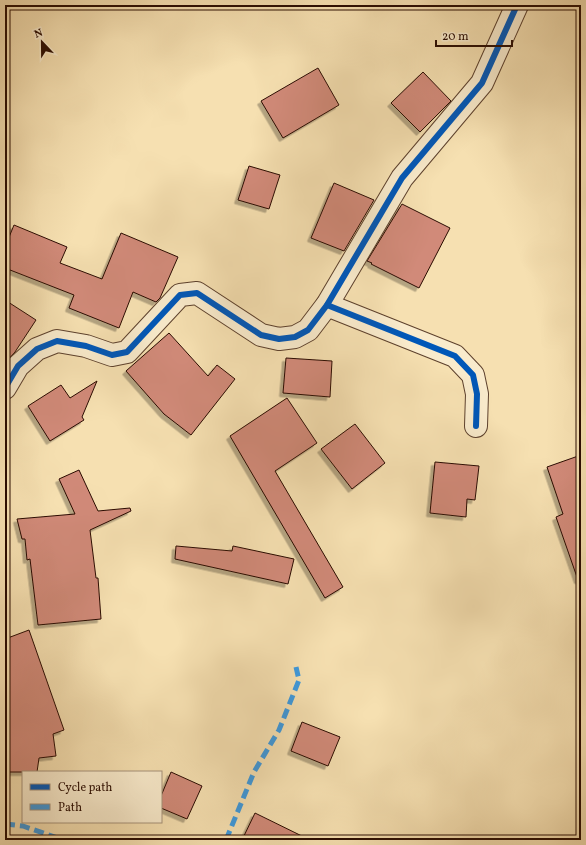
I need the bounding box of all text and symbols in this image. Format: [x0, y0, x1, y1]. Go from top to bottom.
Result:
north arrow [22, 22, 62, 62]
scale bar [436, 22, 512, 48]
text: N [32, 26, 45, 43]
text: 20 m [442, 29, 469, 45]
legend [22, 771, 162, 823]
text: Cycle path [58, 780, 113, 796]
text: Path [58, 800, 82, 816]

